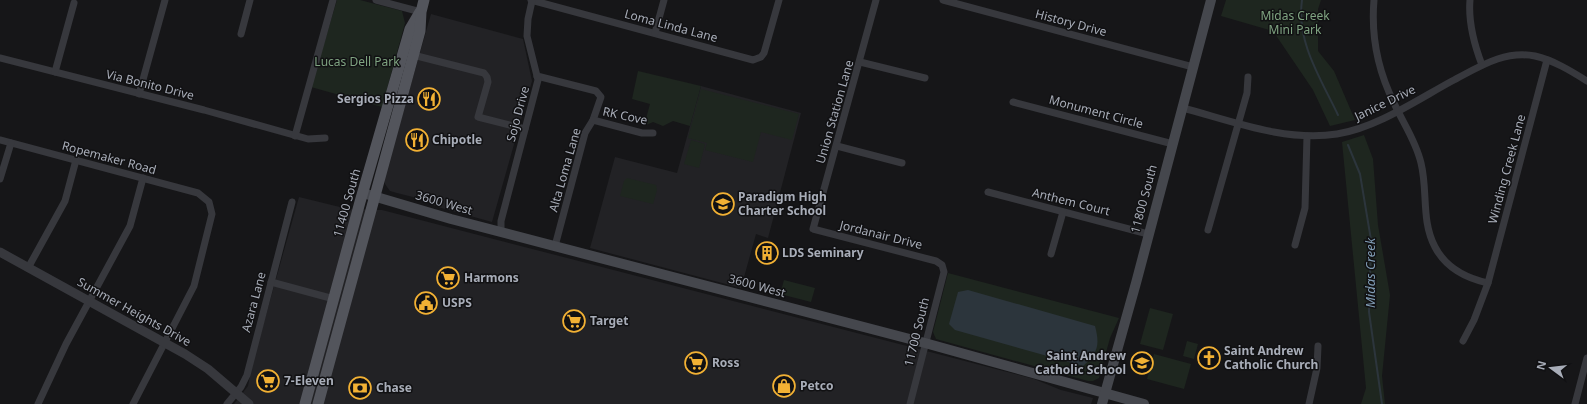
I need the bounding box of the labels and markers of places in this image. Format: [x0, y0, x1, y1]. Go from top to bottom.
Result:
restaurant icon: Sergios Pizza [416, 86, 442, 112]
place label: Sergios Pizza [337, 90, 414, 107]
restaurant icon: Chipotle [404, 127, 430, 153]
place label: Chipotle [432, 131, 482, 148]
place label: Paradigm High Charter School [738, 188, 827, 219]
school or university icon: Paradigm High Charter School [710, 191, 736, 217]
building icon: LDS Seminary [754, 240, 780, 266]
place label: LDS Seminary [782, 244, 864, 261]
supermarket icon: Harmons [435, 265, 461, 291]
place label: Harmons [464, 269, 519, 286]
public building icon: USPS [413, 290, 439, 316]
place label: USPS [442, 294, 472, 311]
supermarket icon: Target [561, 308, 587, 334]
place label: Target [590, 312, 628, 329]
place label: Saint Andrew Catholic Church [1224, 342, 1318, 373]
church icon: Saint Andrew Catholic Church [1196, 345, 1222, 371]
place label: Saint Andrew Catholic School [1035, 347, 1127, 378]
supermarket icon: Ross [683, 350, 709, 376]
school or university icon: Saint Andrew Catholic School [1129, 350, 1155, 376]
place label: Ross [712, 354, 739, 371]
supermarket icon: 7-Eleven [255, 368, 281, 394]
place label: 7-Eleven [284, 372, 334, 389]
shop icon: Petco [771, 373, 797, 399]
bank icon: Chase [347, 375, 373, 401]
place label: Petco [800, 377, 834, 394]
place label: Chase [376, 379, 412, 396]

